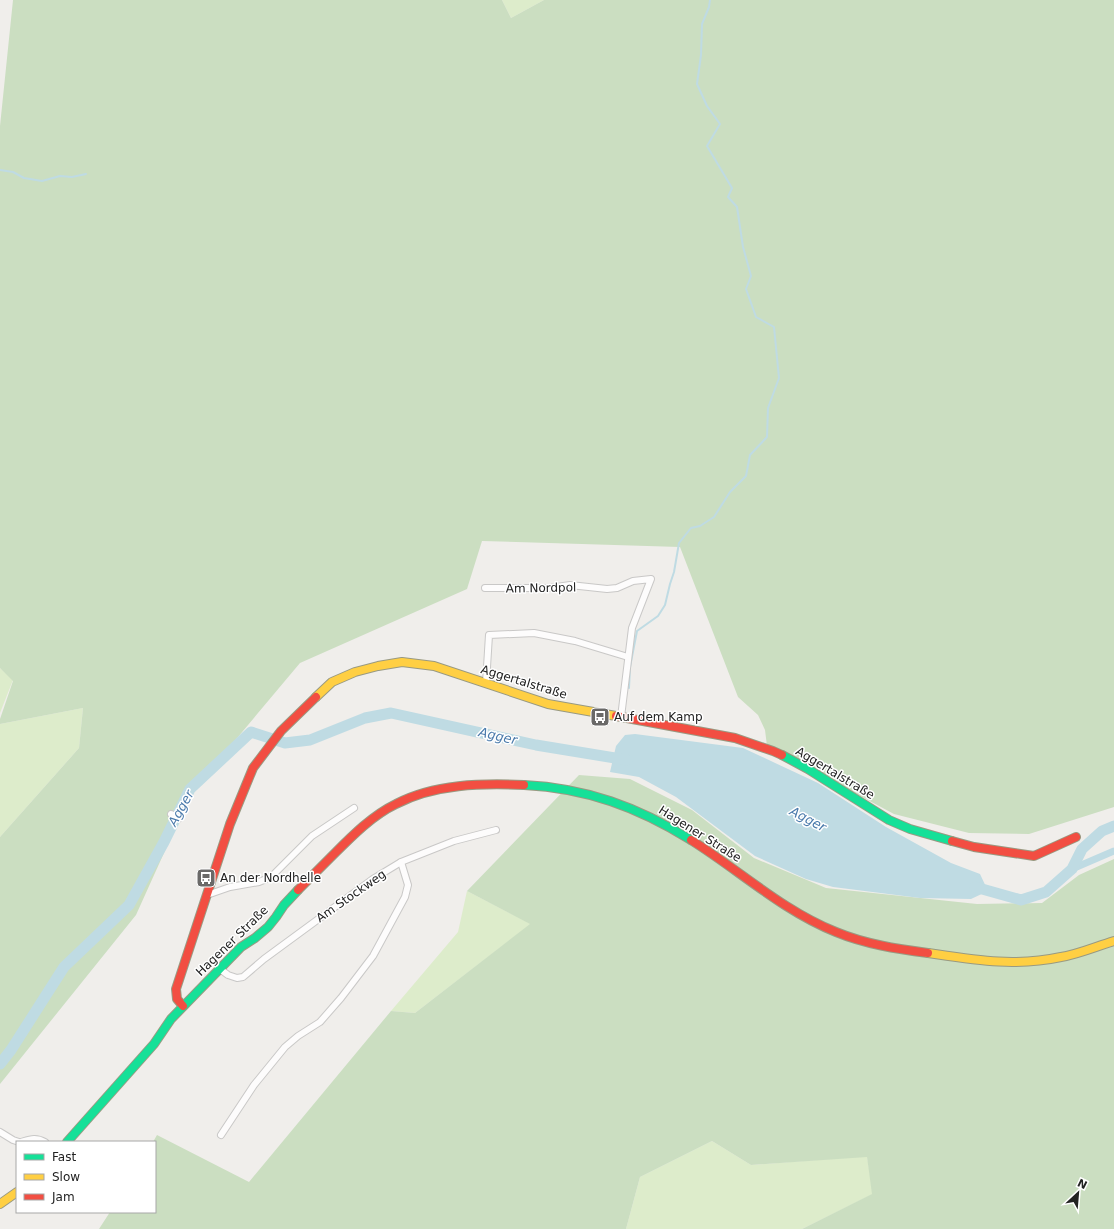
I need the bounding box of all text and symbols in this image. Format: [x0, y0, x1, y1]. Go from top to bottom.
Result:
street label: Am Nordpol [506, 580, 576, 596]
street label: Aggertalstraße [479, 662, 569, 702]
bus stop icon: Auf dem Kamp [589, 706, 611, 728]
place label: Auf dem Kamp [614, 710, 703, 724]
water label: Agger [476, 724, 520, 748]
street label: Aggertalstraße [793, 744, 877, 802]
water label: Agger [165, 786, 198, 829]
street label: Hagener Straße [656, 803, 744, 865]
water label: Agger [786, 803, 830, 835]
bus stop icon: An der Nordhelle [195, 867, 217, 889]
street label: Am Stockweg [314, 867, 388, 925]
place label: An der Nordhelle [220, 871, 321, 885]
street label: Hagener Straße [193, 903, 271, 979]
legend [16, 1141, 156, 1213]
text: Fast [52, 1150, 76, 1164]
text: Slow [52, 1170, 80, 1184]
north arrow [1058, 1173, 1098, 1213]
text: N [1075, 1177, 1089, 1192]
text: Jam [51, 1190, 75, 1204]

